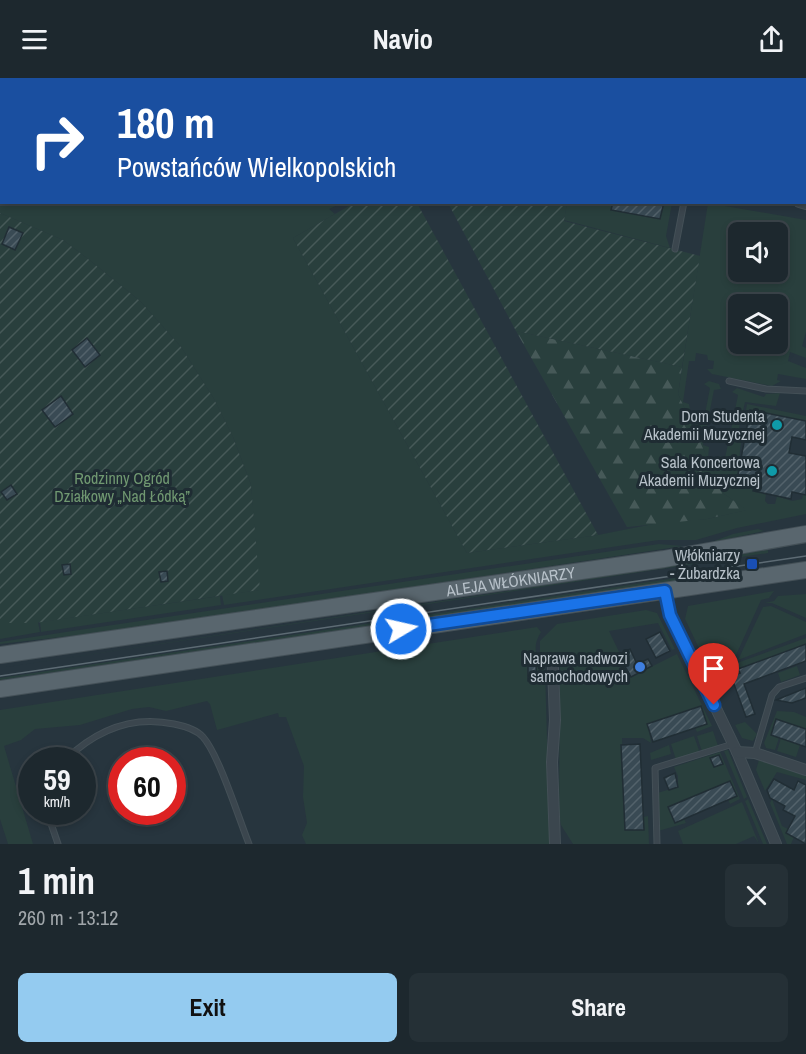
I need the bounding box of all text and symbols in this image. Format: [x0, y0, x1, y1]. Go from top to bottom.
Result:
text: Navio [373, 21, 433, 57]
icon: menu [18, 23, 51, 56]
icon: share [755, 23, 788, 56]
text: 180 m [117, 95, 215, 151]
icon: right [18, 102, 96, 180]
text: Powstańców Wielkopolskich [117, 149, 396, 185]
map controls [728, 222, 788, 354]
button: sound [728, 222, 788, 282]
button: layers [728, 294, 788, 354]
place label: Dom Studenta Akademii Muzycznej [643, 405, 766, 445]
marker: Dom Studenta Akademii Muzycznej [770, 418, 784, 432]
place label: Sala Koncertowa Akademii Muzycznej [638, 451, 761, 491]
marker: Sala Koncertowa Akademii Muzycznej [765, 464, 779, 478]
park label: Rodzinny Ogród Działkowy „Nad Łódką” [54, 467, 190, 507]
place label: Włókniarzy - Żubardzka [670, 544, 741, 584]
marker: Włókniarzy - Żubardzka [745, 557, 759, 571]
street label: ALEJA WŁÓKNIARZY [444, 561, 577, 601]
position arrow [369, 597, 433, 661]
pin [688, 643, 739, 705]
place label: Naprawa nadwozi samochodowych [523, 647, 628, 687]
icon: arrive [697, 652, 730, 685]
marker: Naprawa nadwozi samochodowych [633, 660, 647, 674]
speed limit sign: 60 [108, 747, 186, 825]
text: 59 [43, 759, 71, 799]
text: km/h [44, 791, 70, 812]
text: 1 min [18, 857, 95, 905]
button: close [725, 864, 788, 927]
text: 260 m · 13:12 [18, 904, 118, 931]
button: Exit [18, 973, 397, 1042]
button: Share [409, 973, 788, 1042]

